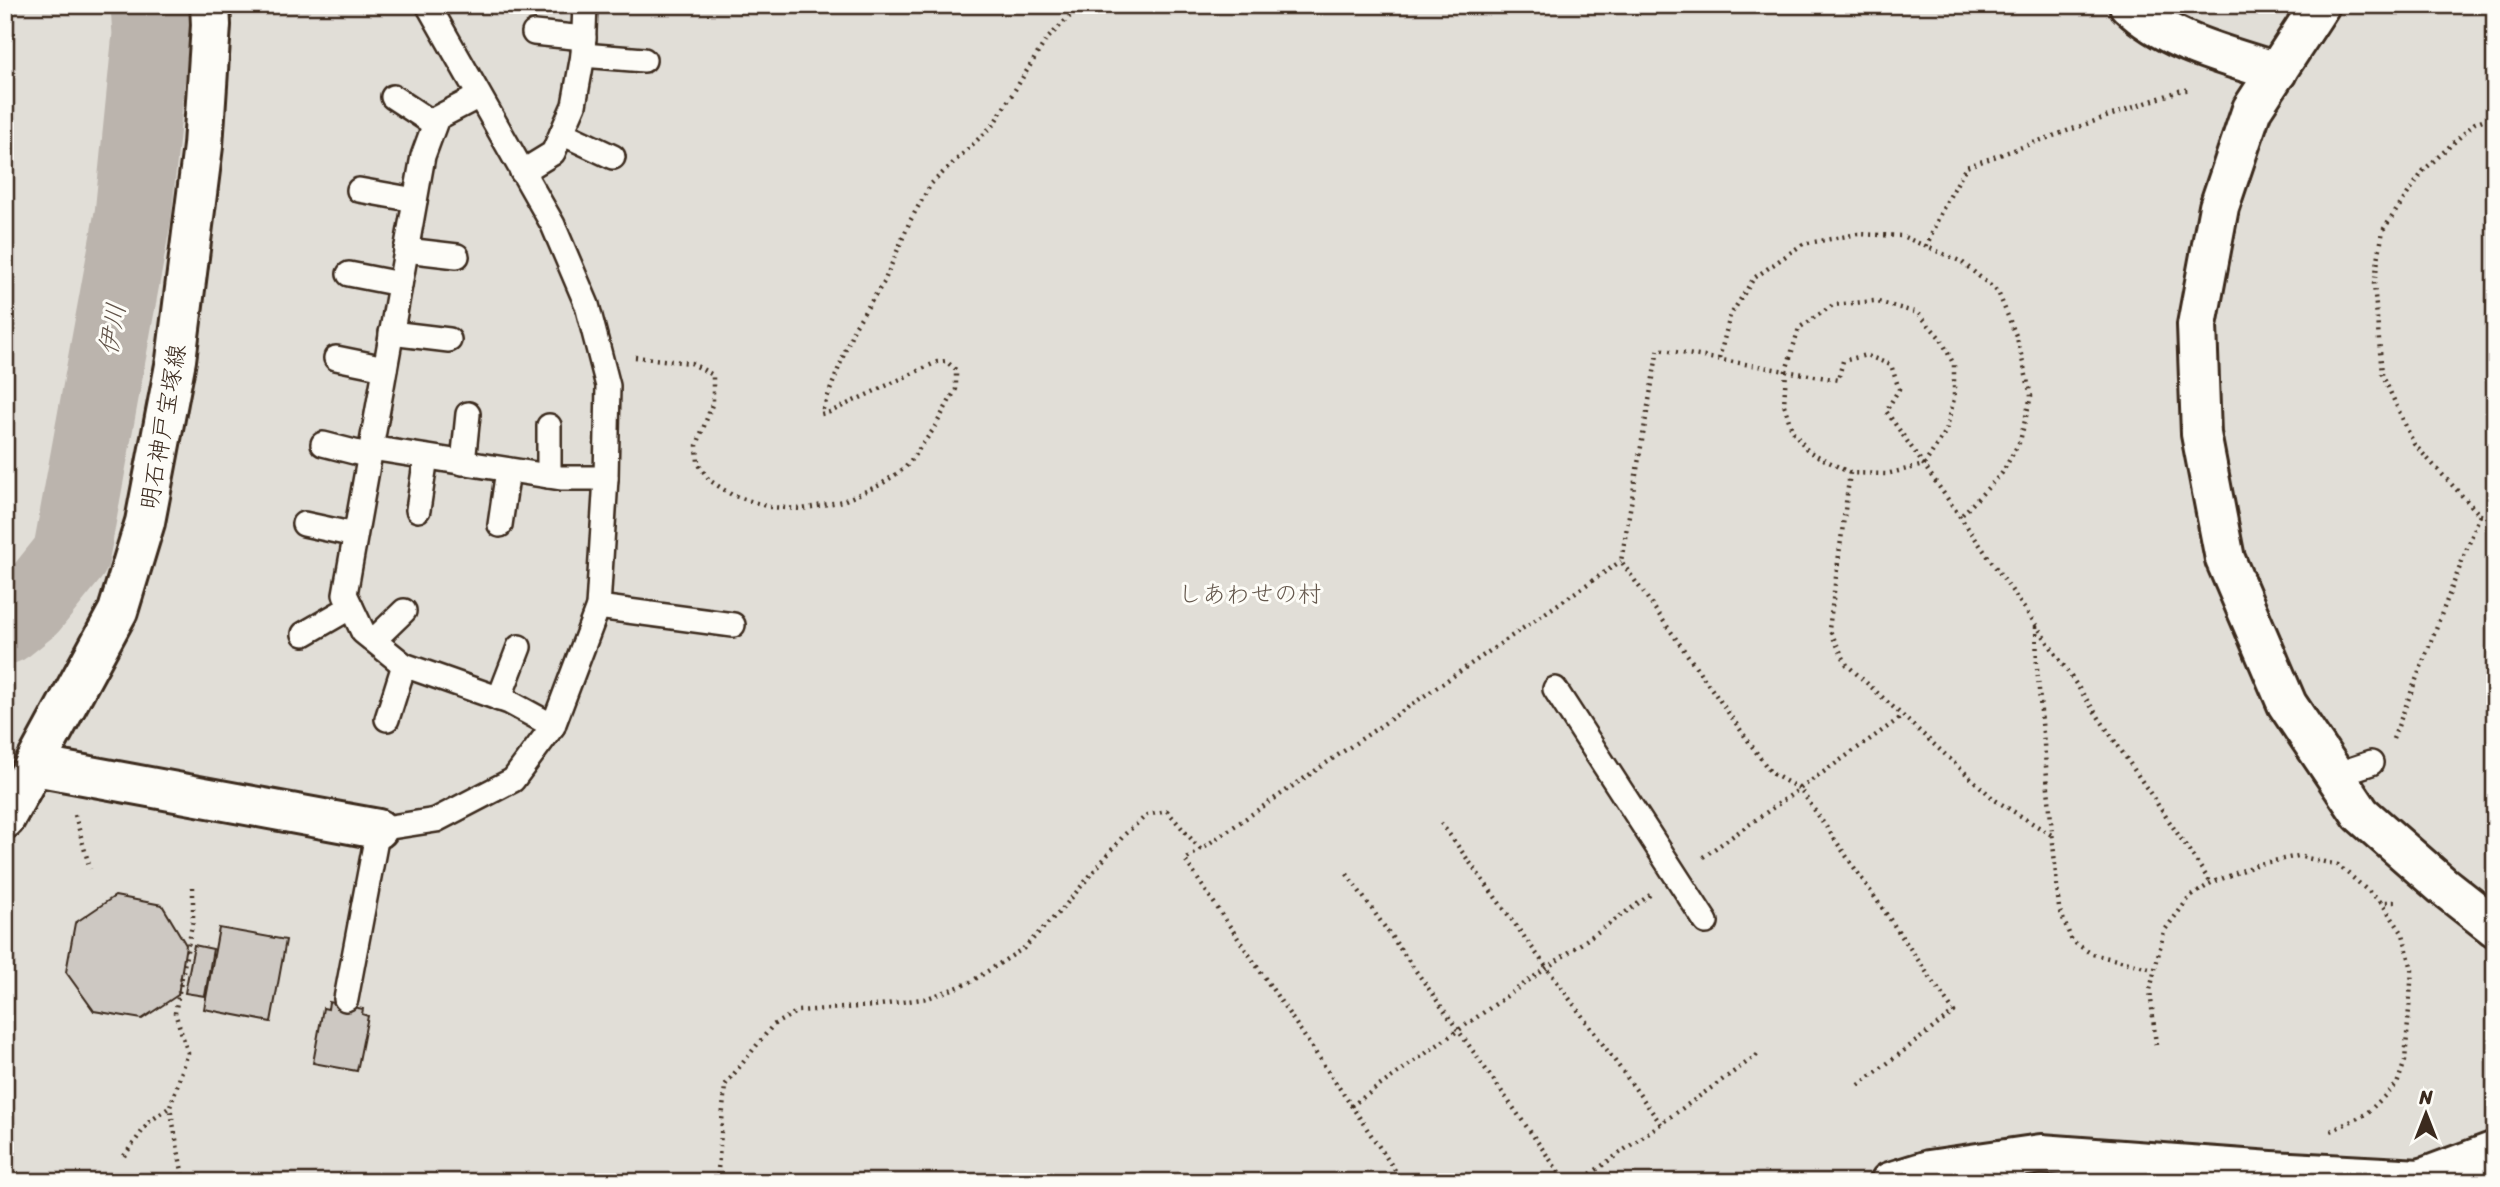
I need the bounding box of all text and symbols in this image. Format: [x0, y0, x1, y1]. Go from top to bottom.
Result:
water label: 伊川 [85, 299, 139, 359]
street label: 明石神戸宝塚線 [128, 341, 198, 513]
park label: しあわせの村 [1178, 573, 1322, 615]
north arrow [2392, 1078, 2462, 1148]
text: N [2418, 1081, 2433, 1114]

